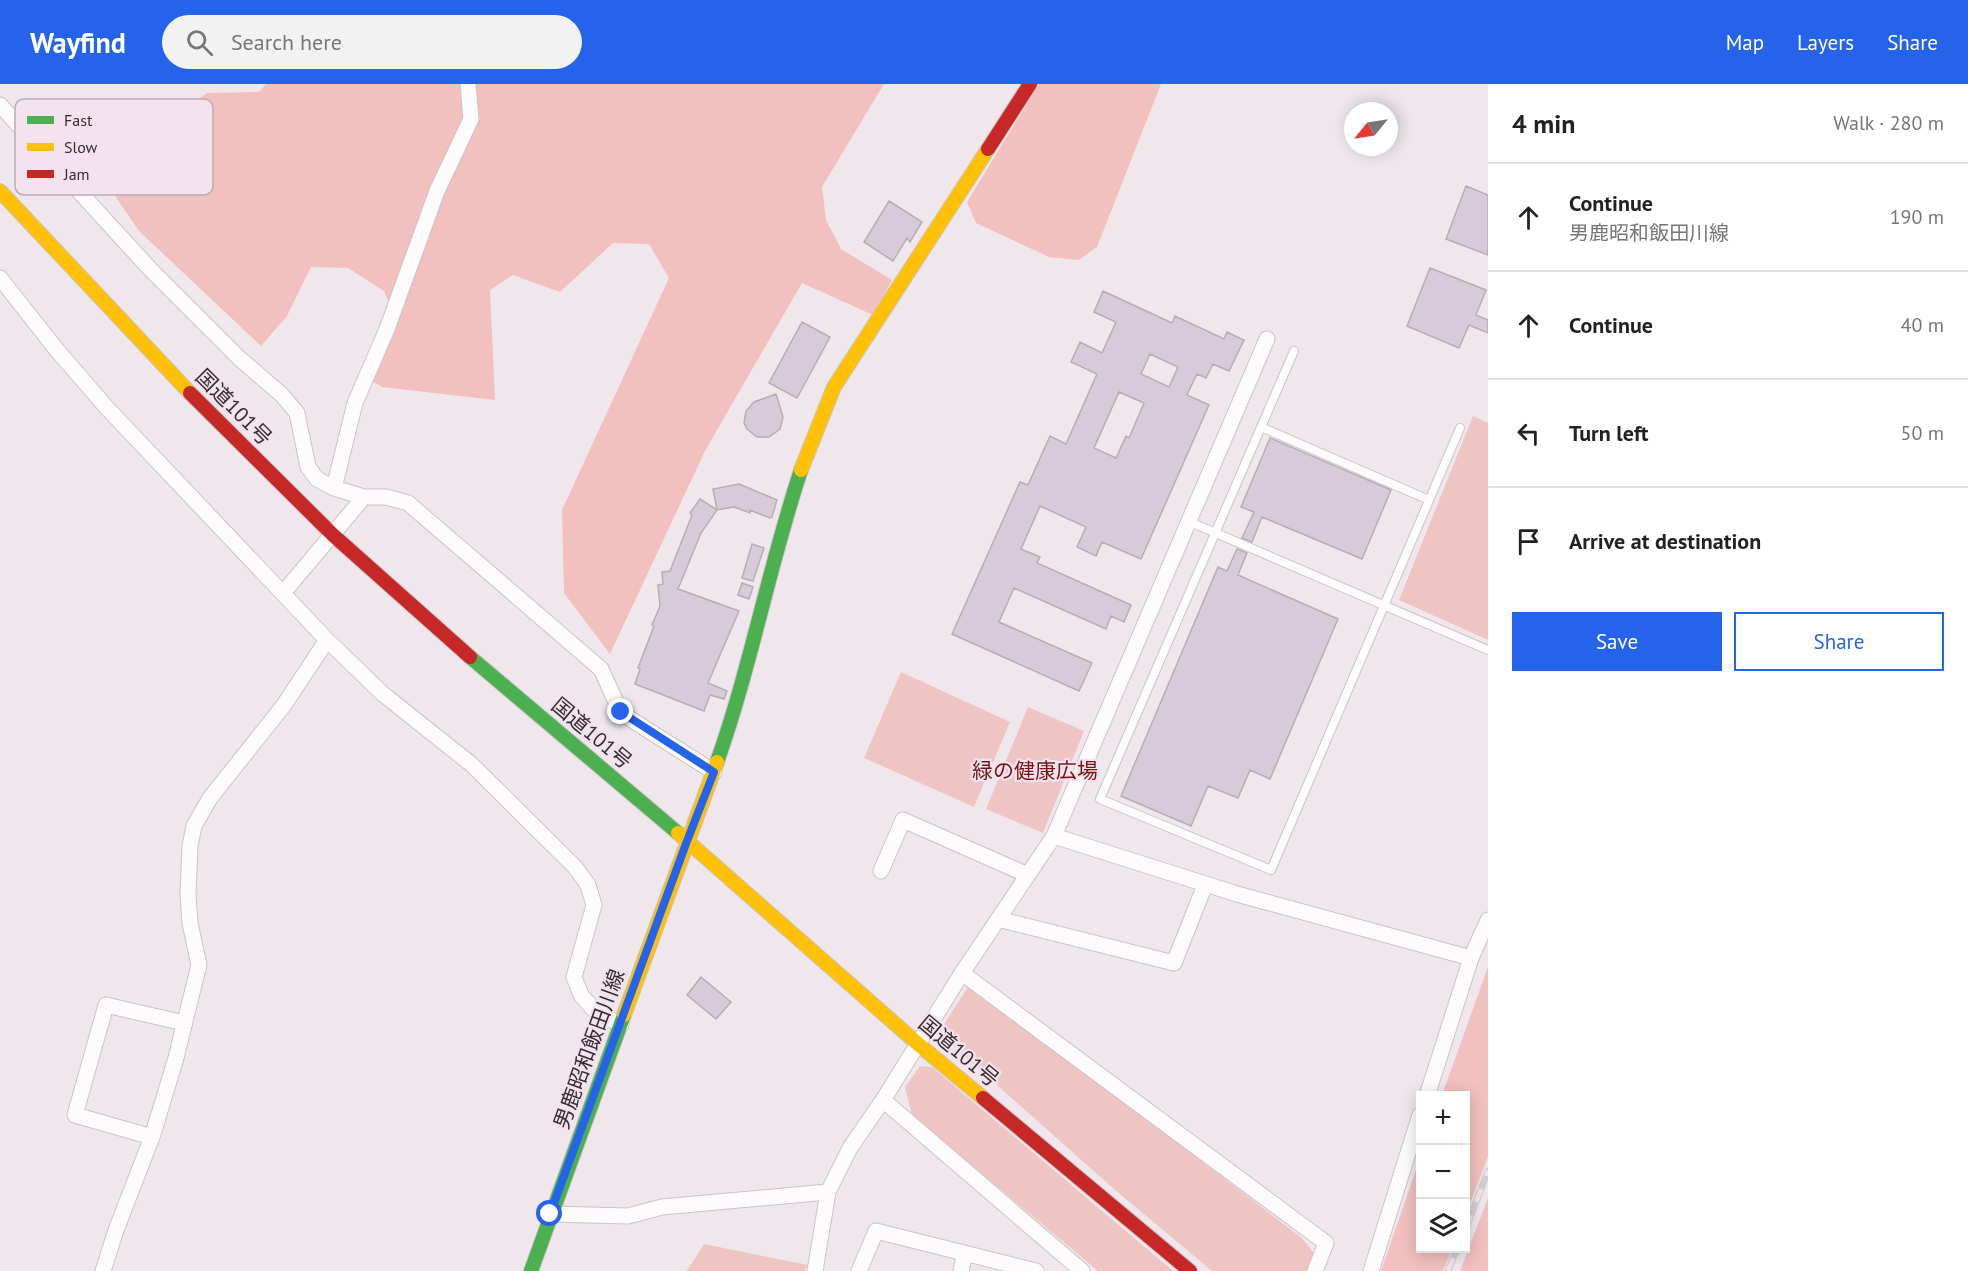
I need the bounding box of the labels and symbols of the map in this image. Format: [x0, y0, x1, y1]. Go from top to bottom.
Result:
legend [15, 99, 213, 195]
north arrow [1344, 102, 1398, 156]
text: Fast [64, 110, 93, 130]
text: Slow [64, 137, 98, 157]
text: Jam [63, 164, 90, 184]
street label: 国道101号 [190, 363, 278, 451]
street label: 国道101号 [546, 691, 638, 775]
route end [607, 698, 633, 724]
park label: 緑の健康広場 [972, 757, 1098, 784]
street label: 男鹿昭和飯田川線 [548, 965, 630, 1133]
street label: 国道101号 [913, 1009, 1005, 1093]
route start [536, 1200, 562, 1226]

